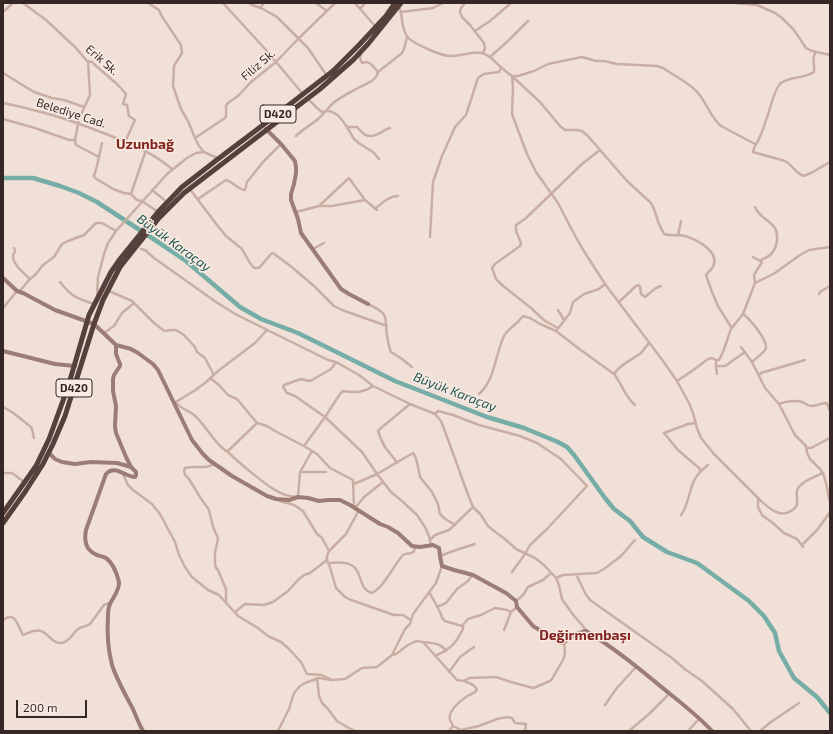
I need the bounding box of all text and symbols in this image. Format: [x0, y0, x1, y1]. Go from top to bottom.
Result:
street label: Erik Sk. [83, 42, 121, 78]
street label: Filiz Sk. [238, 46, 278, 84]
street label: Belediye Cad. [34, 95, 108, 131]
road number: D420 [260, 105, 296, 123]
district label: Uzunbağ [116, 136, 174, 152]
water label: Büyük Karaçay [134, 211, 214, 275]
water label: Büyük Karaçay [411, 369, 499, 415]
road number: D420 [56, 379, 92, 397]
district label: Değirmenbaşı [539, 627, 631, 643]
scale bar [18, 692, 89, 718]
text: 200 m [23, 700, 57, 714]

